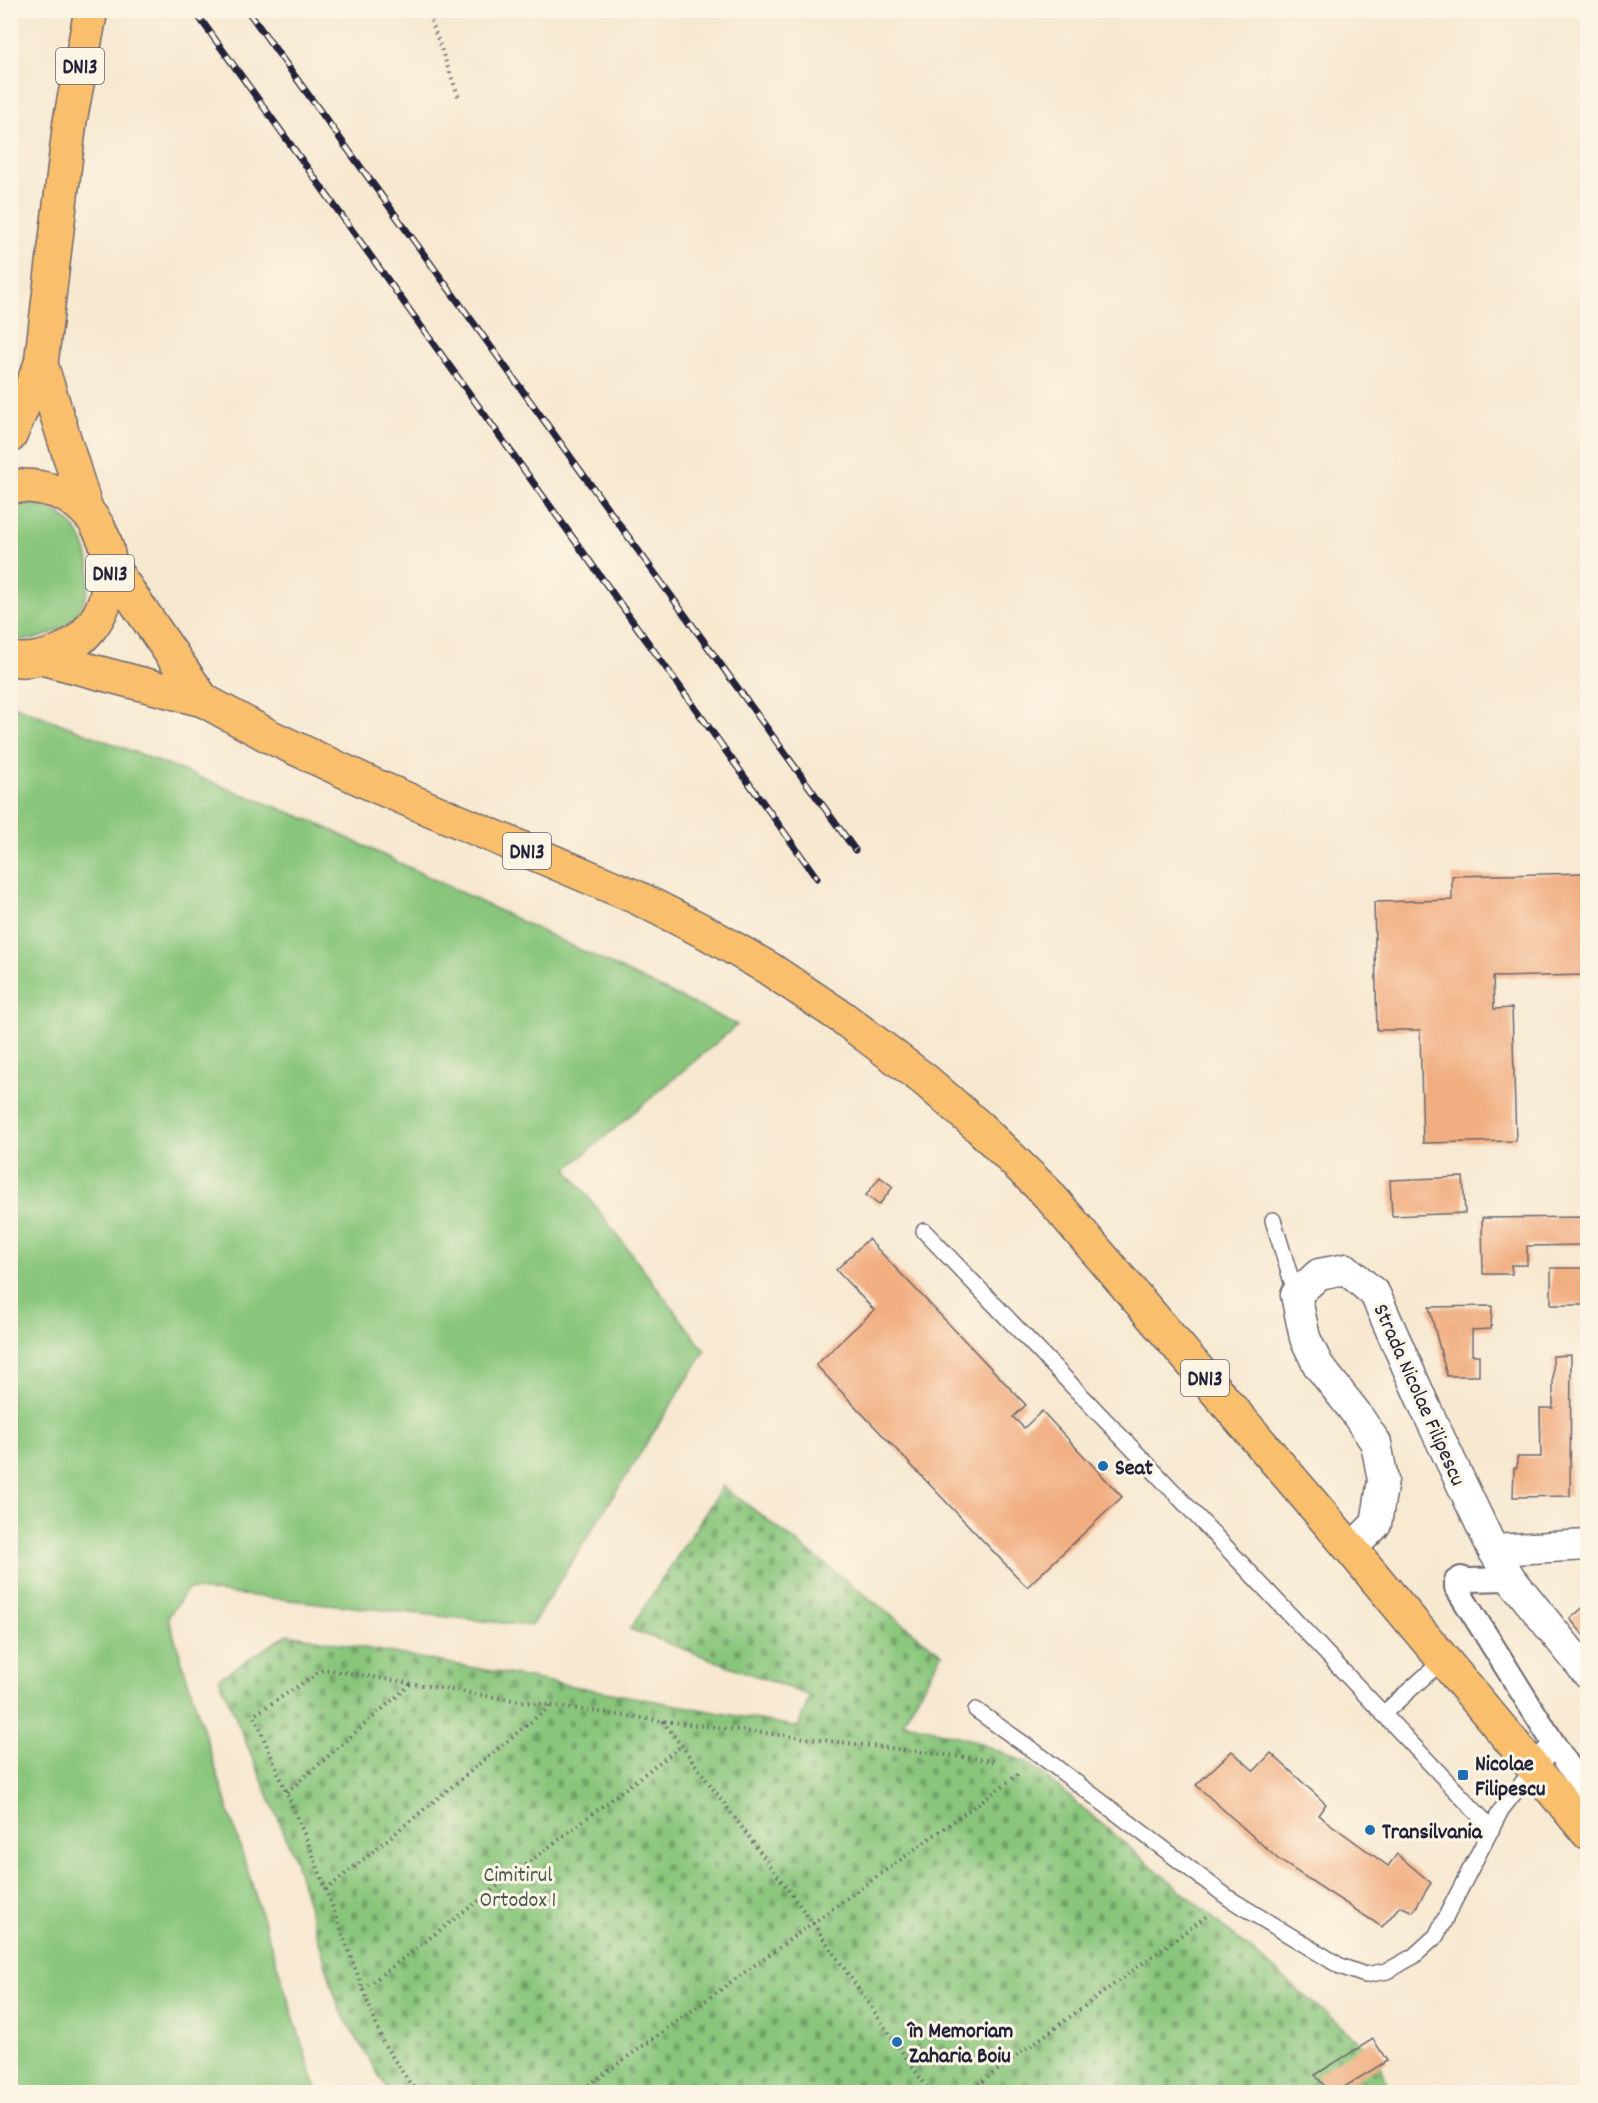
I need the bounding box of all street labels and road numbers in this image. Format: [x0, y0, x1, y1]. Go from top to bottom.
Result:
road number: DN13 [56, 48, 104, 84]
road number: DN13 [86, 555, 134, 591]
road number: DN13 [503, 833, 551, 869]
street label: Strada Nicolae Filipescu [1364, 1299, 1472, 1491]
road number: DN13 [1181, 1360, 1229, 1396]

